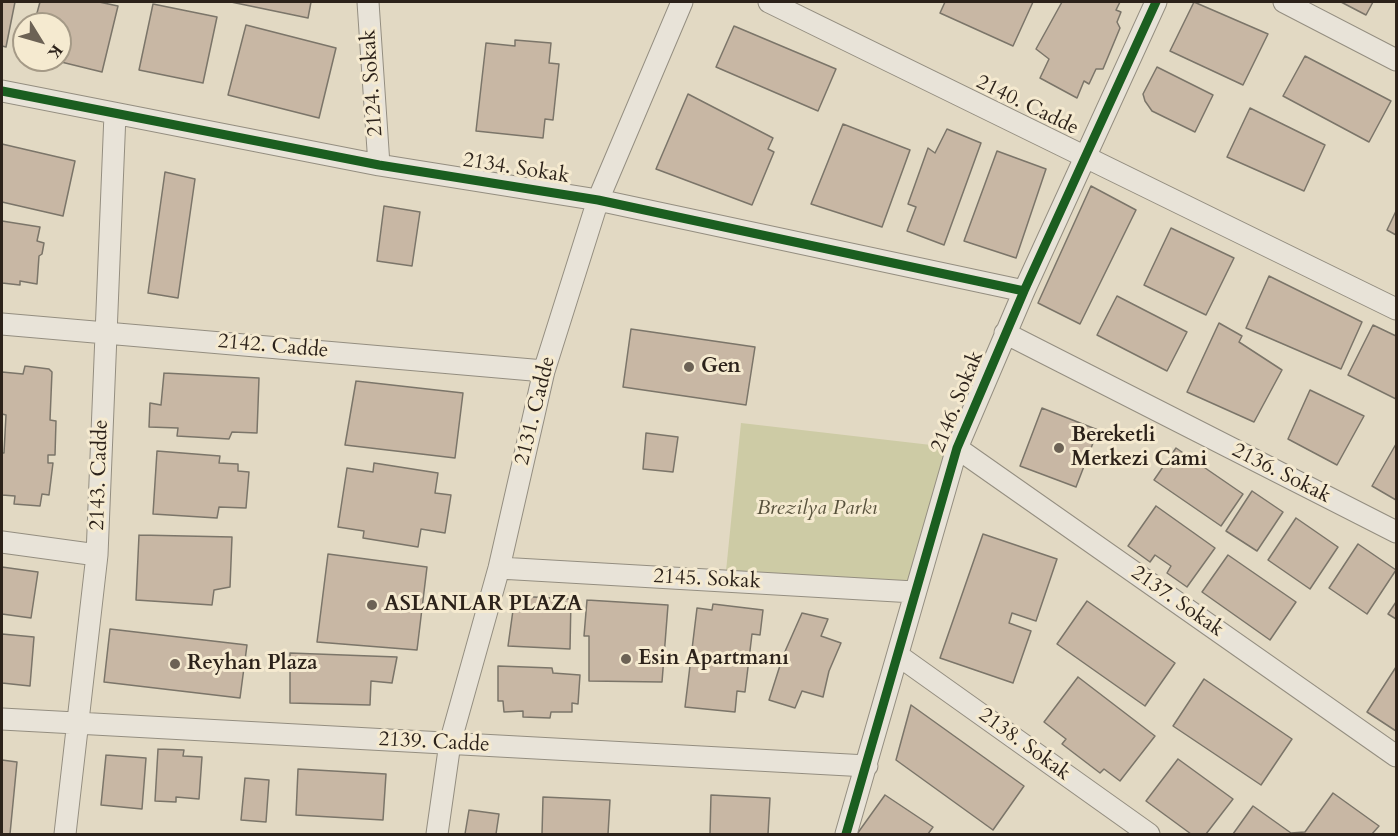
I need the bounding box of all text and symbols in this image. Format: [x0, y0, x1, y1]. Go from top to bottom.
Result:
north arrow [12, 12, 72, 72]
street label: 2124. Sokak [357, 29, 389, 137]
text: K [42, 40, 67, 63]
street label: 2140. Cadde [972, 70, 1082, 142]
street label: 2134. Sokak [461, 148, 571, 190]
street label: 2142. Cadde [217, 330, 329, 364]
street label: 2146. Sokak [926, 347, 990, 457]
street label: 2131. Cadde [510, 354, 562, 468]
place label: Gen [701, 354, 741, 380]
marker: Gen [682, 360, 696, 374]
street label: 2143. Cadde [85, 419, 115, 531]
place label: Bereketli Merkezi Cami [1071, 423, 1207, 473]
street label: 2136. Sokak [1227, 438, 1335, 510]
marker: Bereketli Merkezi Cami [1052, 441, 1066, 455]
park label: Brezilya Parkı [757, 496, 877, 522]
street label: 2137. Sokak [1126, 561, 1228, 643]
street label: 2145. Sokak [653, 565, 761, 595]
place label: ASLANLAR PLAZA [384, 592, 583, 618]
marker: ASLANLAR PLAZA [365, 598, 379, 612]
place label: Esin Apartmanı [638, 646, 789, 672]
place label: Reyhan Plaza [187, 651, 318, 677]
marker: Esin Apartmanı [619, 652, 633, 666]
marker: Reyhan Plaza [168, 657, 182, 671]
street label: 2138. Sokak [973, 703, 1075, 787]
street label: 2139. Cadde [378, 728, 490, 758]

